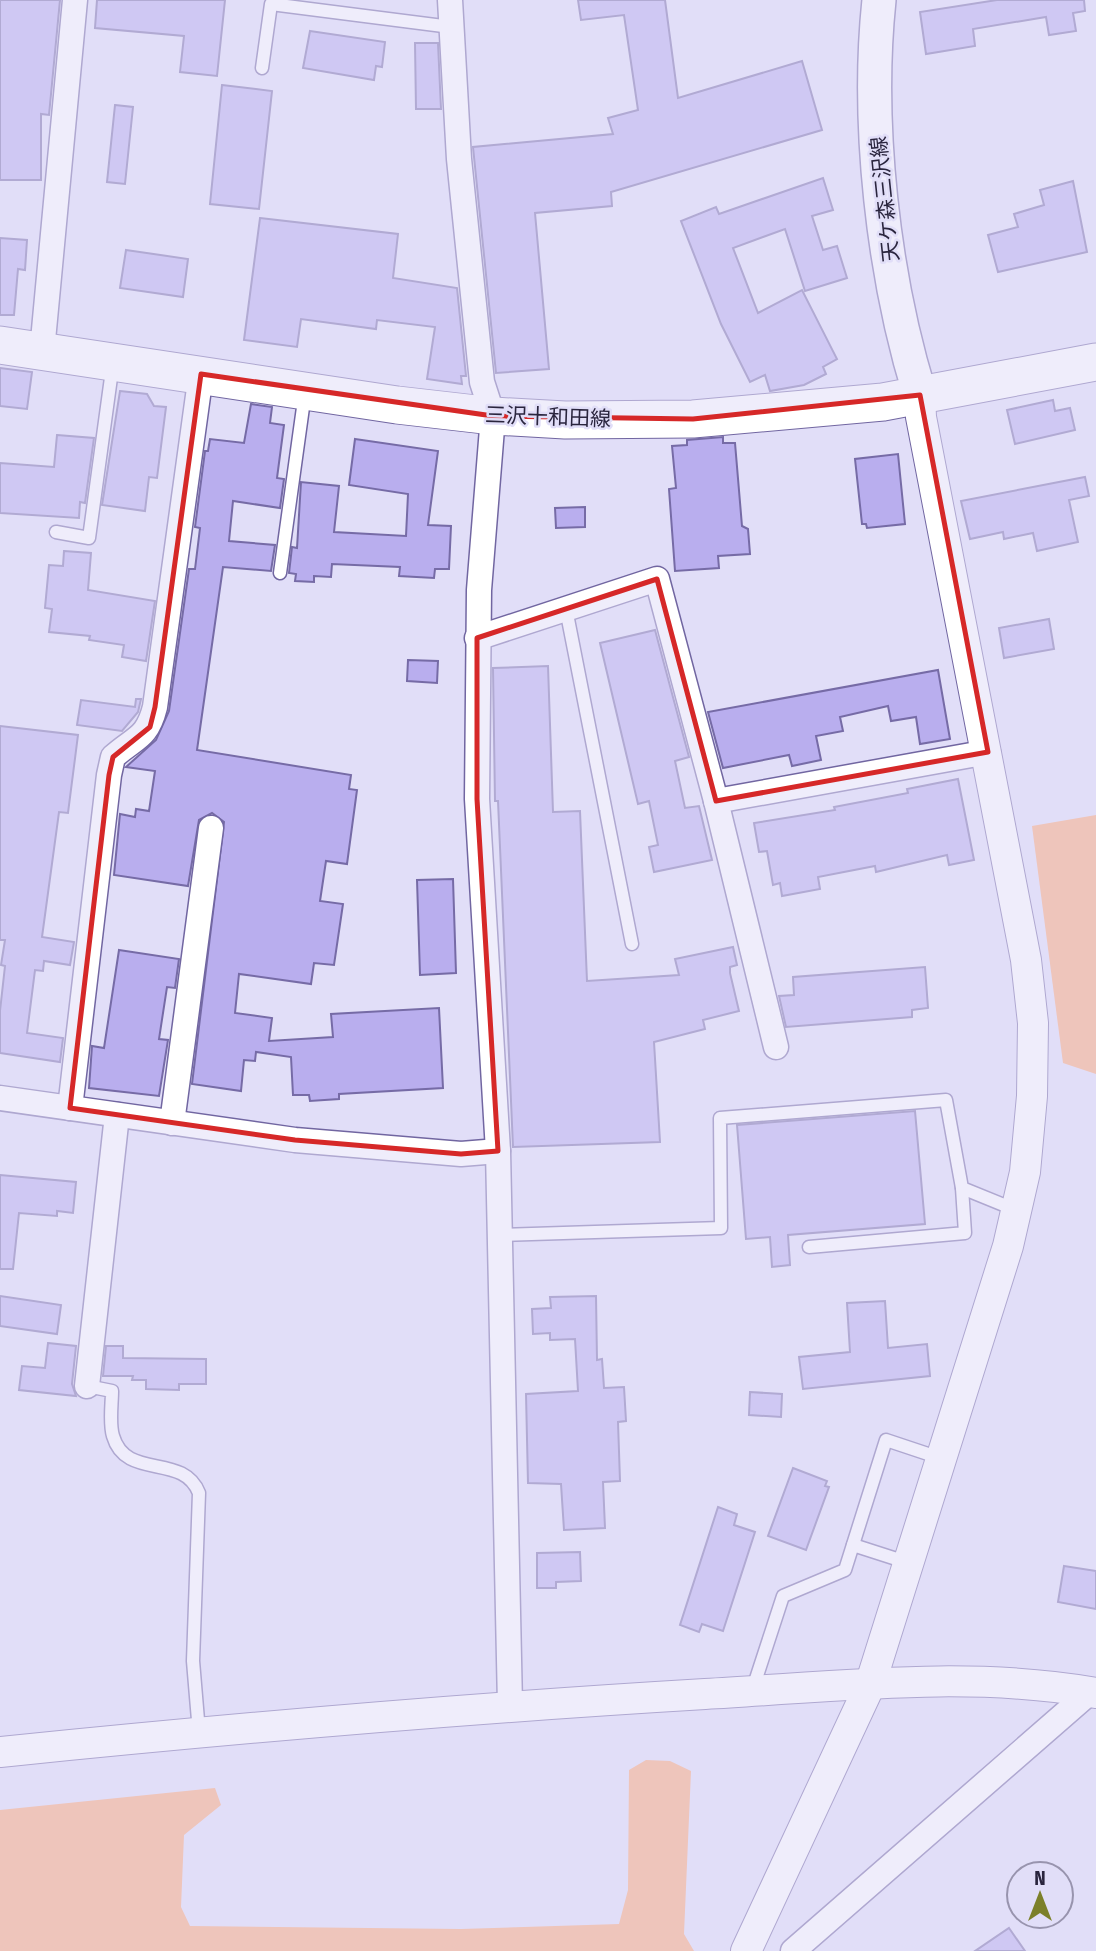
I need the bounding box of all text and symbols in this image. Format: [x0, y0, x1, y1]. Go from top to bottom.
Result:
street label: 天ケ森三沢線 [865, 135, 905, 263]
street label: 三沢十和田線 [485, 402, 611, 432]
north arrow [1005, 1860, 1075, 1930]
text: N [1034, 1867, 1046, 1890]

